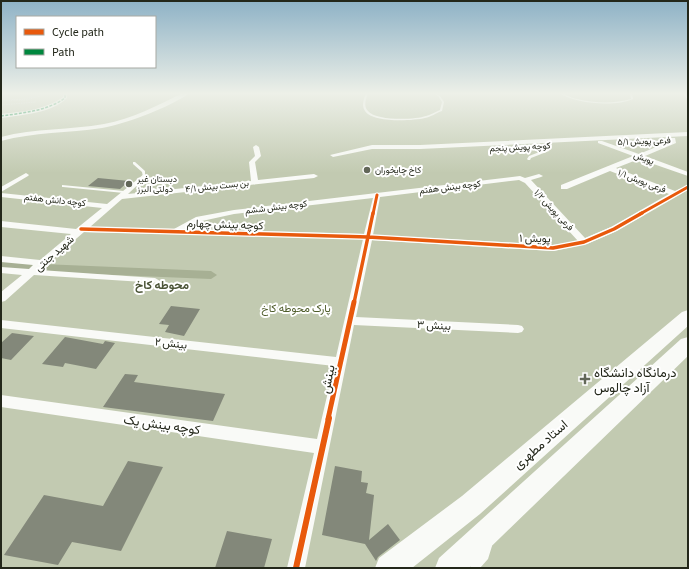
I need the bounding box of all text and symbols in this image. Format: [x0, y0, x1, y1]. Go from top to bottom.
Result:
legend [16, 16, 156, 68]
text: Cycle path [52, 24, 104, 41]
text: Path [52, 44, 75, 61]
street label: فرعی پویش ۵/۱ [617, 134, 671, 149]
street label: کوچه پویش پنجم [489, 139, 551, 156]
street label: پویش [632, 149, 656, 168]
place label: کاخ چایخوران [375, 164, 421, 177]
marker: کاخ چایخوران [362, 165, 372, 175]
street label: فرعی پویش ۱/۱ [616, 166, 668, 197]
place label: دبستان غیر دولتی البرز [136, 173, 177, 196]
street label: بن بست بینش ۴/۱ [184, 177, 250, 196]
street label: کوچه بینش هفتم [418, 177, 482, 198]
marker: دبستان غیر دولتی البرز [124, 179, 134, 189]
street label: فرعی پویش ۱/۲ [531, 187, 576, 234]
street label: کوچه دانش هفتم [23, 191, 86, 210]
street label: کوچه بینش ششم [244, 197, 308, 218]
street label: کوچه بینش چهارم [186, 216, 264, 233]
street label: پویش ۱ [519, 231, 551, 246]
street label: شهید جنتی [31, 232, 78, 275]
district label: محوطه کاخ [135, 277, 189, 294]
park label: پارک محوطه کاخ [261, 301, 331, 316]
street label: بینش ۳ [417, 317, 451, 334]
street label: بینش ۲ [154, 334, 188, 353]
street label: بینش [316, 363, 340, 395]
place label: درمانگاه دانشگاه آزاد چالوس [594, 364, 676, 397]
marker: درمانگاه دانشگاه آزاد چالوس [579, 373, 591, 385]
street label: کوچه بینش یک [122, 411, 202, 439]
street label: استاد مطهری [510, 416, 572, 473]

